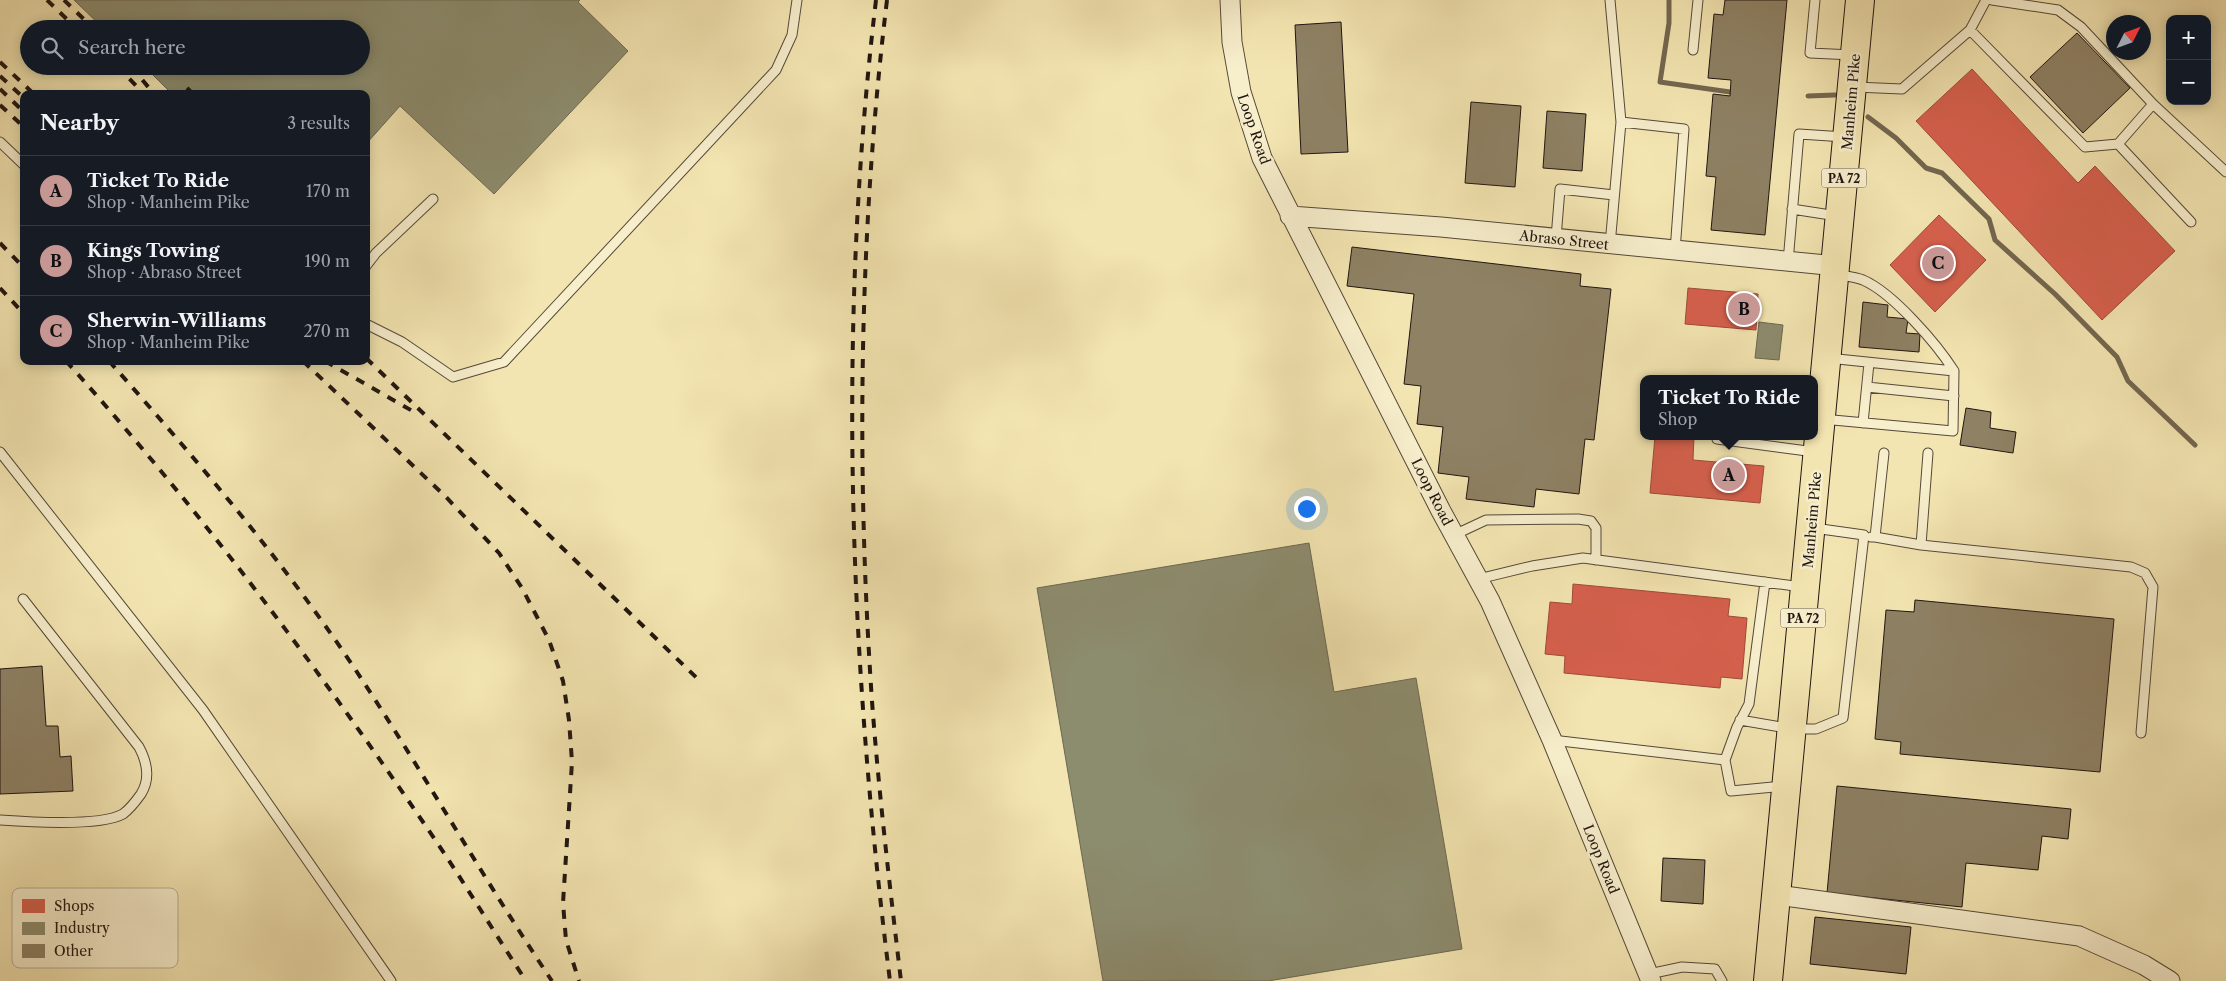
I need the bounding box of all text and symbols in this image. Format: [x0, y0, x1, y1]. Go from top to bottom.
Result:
north arrow [2106, 15, 2151, 60]
map controls [2166, 15, 2211, 105]
button: + [2166, 15, 2211, 60]
search box [20, 20, 370, 75]
icon: search [38, 34, 66, 62]
text: Search here [78, 36, 186, 59]
street label: Manheim Pike [1838, 53, 1864, 151]
button: − [2166, 60, 2211, 105]
street label: Loop Road [1234, 91, 1275, 167]
text: Nearby [40, 110, 119, 135]
text: 3 results [287, 113, 350, 133]
road number: PA 72 [1822, 168, 1866, 188]
text: Ticket To Ride [87, 169, 229, 192]
text: A [50, 181, 62, 201]
text: 170 m [306, 181, 350, 201]
text: Shop · Manheim Pike [87, 192, 250, 212]
street label: Abraso Street [1517, 226, 1610, 254]
text: Kings Towing [87, 239, 219, 262]
pin: C [1922, 244, 1954, 282]
text: B [50, 251, 62, 271]
text: 190 m [305, 251, 350, 271]
text: Shop · Abraso Street [87, 262, 242, 282]
pin: B [1728, 290, 1760, 328]
text: Sherwin-Williams [87, 309, 266, 332]
text: C [50, 321, 62, 341]
text: 270 m [304, 321, 350, 341]
text: Shop · Manheim Pike [87, 332, 250, 352]
popup [1640, 375, 1818, 440]
text: Ticket To Ride [1658, 386, 1800, 409]
text: Shop [1658, 409, 1697, 429]
street label: Loop Road [1407, 455, 1457, 529]
pin: A [1713, 456, 1745, 494]
street label: Manheim Pike [1799, 471, 1825, 569]
your location [1294, 496, 1320, 522]
road number: PA 72 [1780, 608, 1826, 628]
street label: Loop Road [1579, 822, 1623, 897]
legend [12, 888, 178, 968]
text: Shops [54, 897, 94, 915]
text: Industry [54, 919, 110, 937]
text: Other [54, 942, 93, 960]

